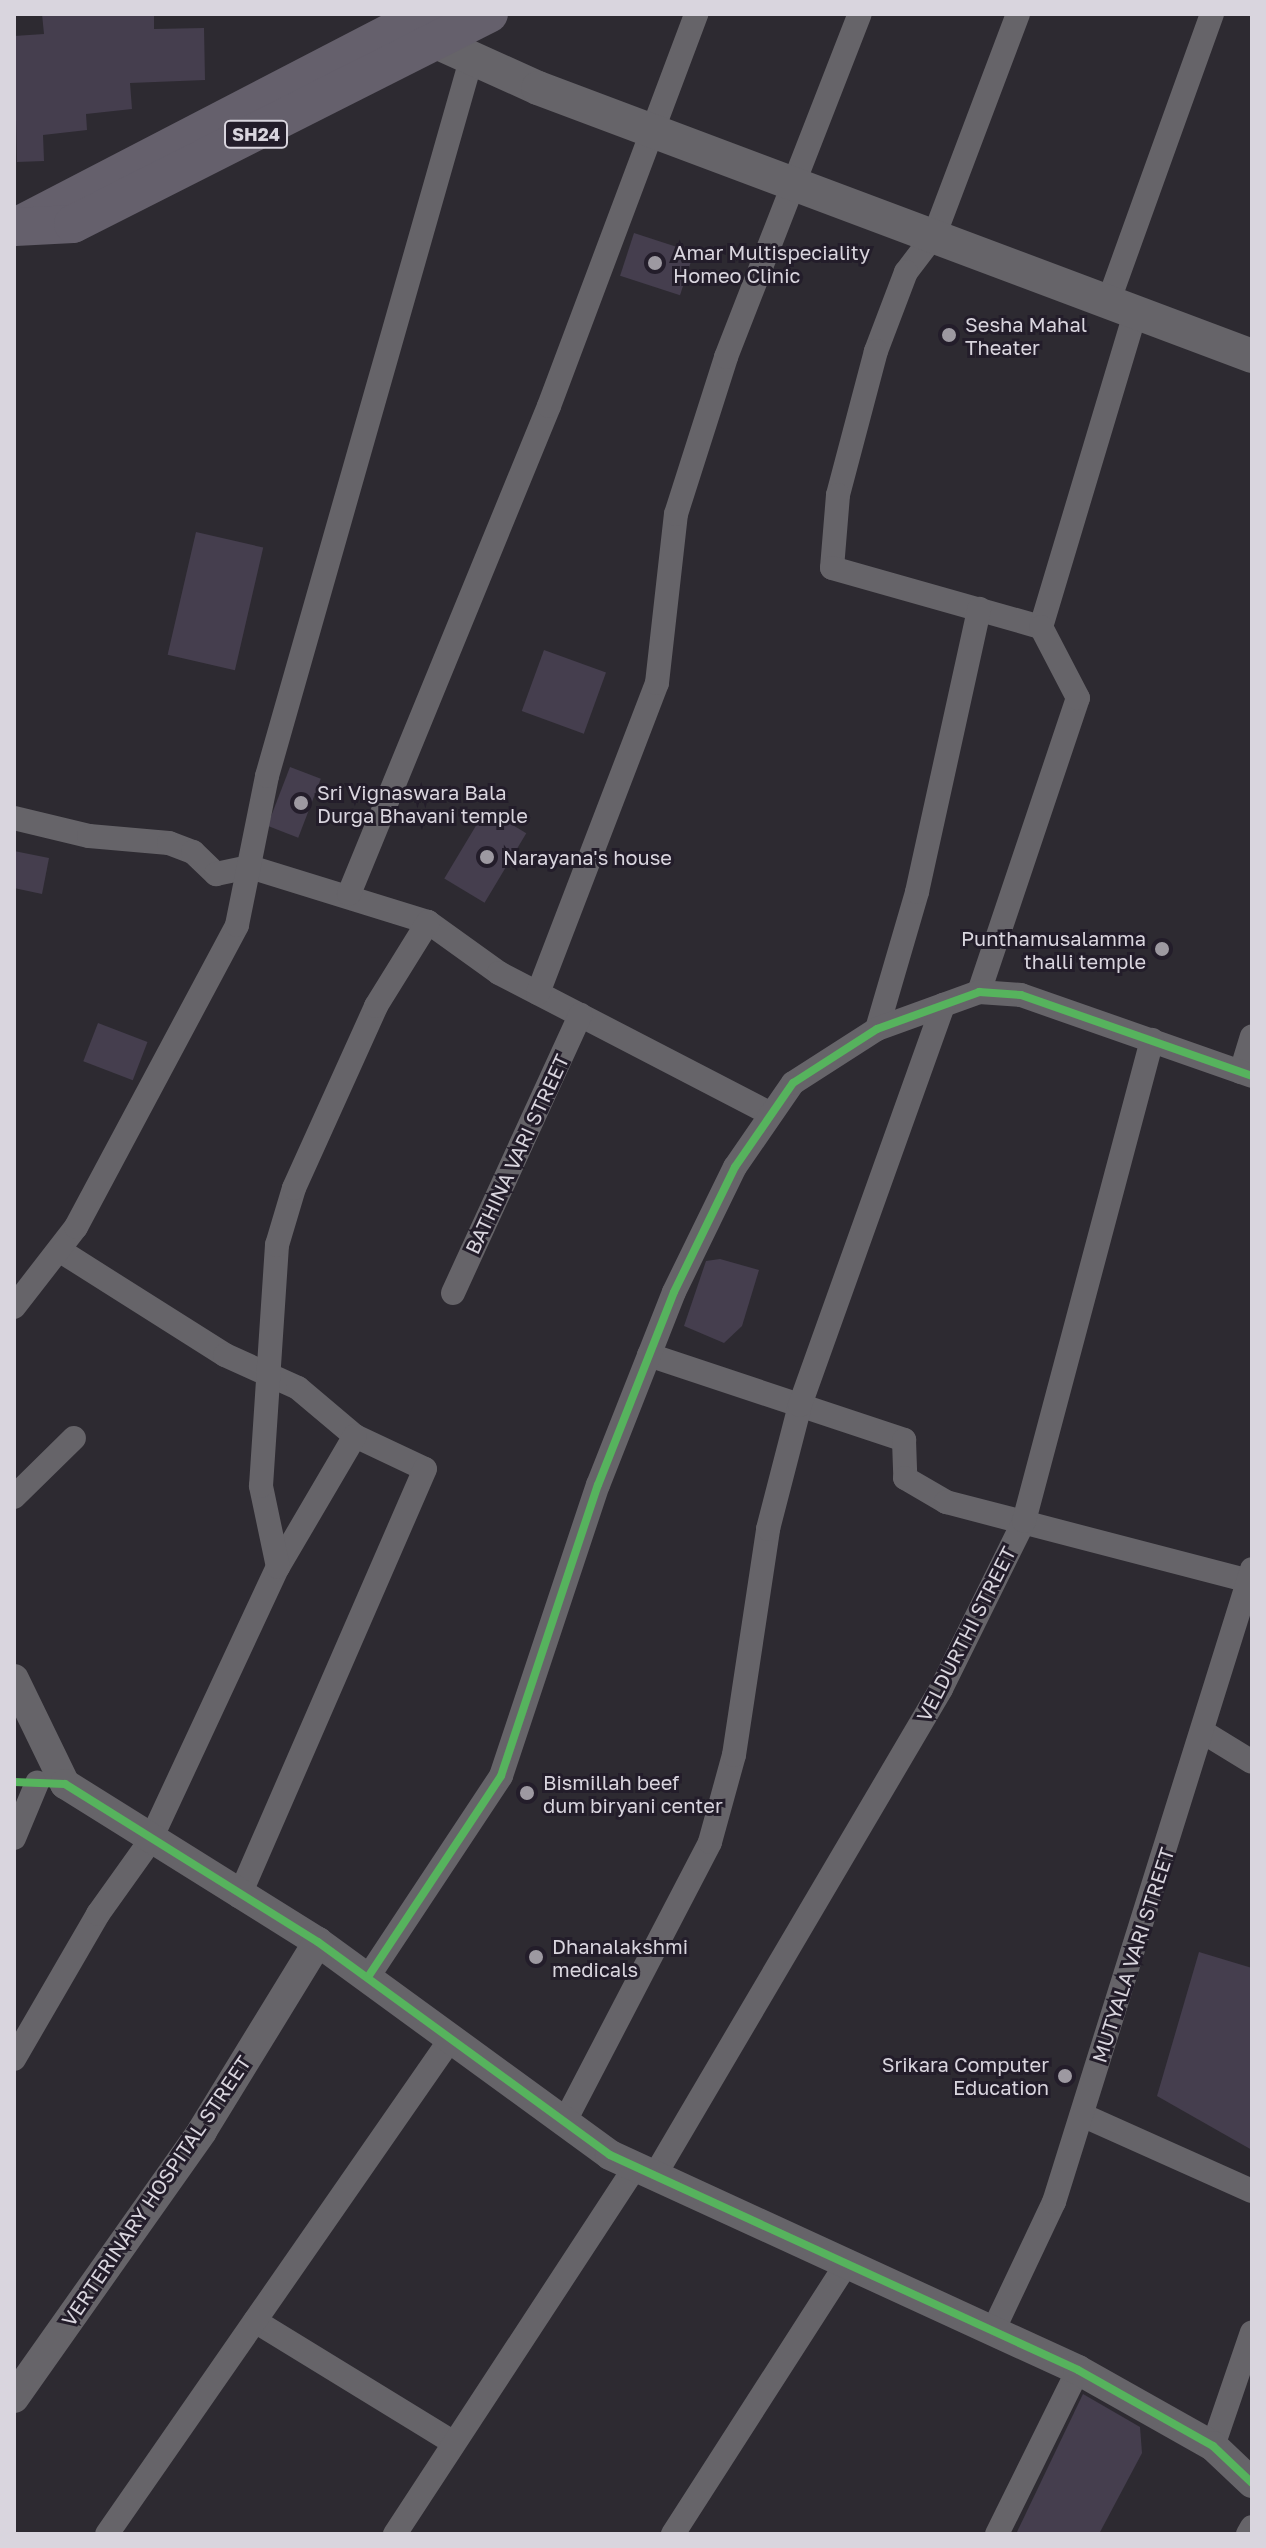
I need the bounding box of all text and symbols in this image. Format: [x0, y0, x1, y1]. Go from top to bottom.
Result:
road number: SH24 [224, 120, 288, 148]
place label: Amar Multispeciality Homeo Clinic [673, 240, 870, 287]
marker: Amar Multispeciality Homeo Clinic [644, 252, 666, 274]
place label: Sesha Mahal Theater [965, 312, 1087, 359]
marker: Sesha Mahal Theater [940, 326, 958, 344]
place label: Sri Vignaswara Bala Durga Bhavani temple [317, 780, 528, 827]
marker: Sri Vignaswara Bala Durga Bhavani temple [292, 794, 310, 812]
place label: Narayana's house [503, 845, 672, 869]
marker: Narayana's house [478, 848, 496, 866]
place label: Punthamusalamma thalli temple [961, 926, 1146, 973]
marker: Punthamusalamma thalli temple [1153, 940, 1171, 958]
street label: BATHINA VARI STREET [460, 1050, 574, 1258]
street label: VELDURTHI STREET [911, 1542, 1021, 1726]
place label: Bismillah beef dum biryani center [543, 1770, 723, 1817]
marker: Bismillah beef dum biryani center [518, 1784, 536, 1802]
street label: MUTYALA VARI STREET [1087, 1844, 1179, 2066]
place label: Dhanalakshmi medicals [552, 1934, 688, 1981]
marker: Dhanalakshmi medicals [527, 1948, 545, 1966]
street label: VERTERINARY HOSPITAL STREET [56, 2051, 256, 2331]
place label: Srikara Computer Education [882, 2052, 1049, 2099]
marker: Srikara Computer Education [1056, 2067, 1074, 2085]

